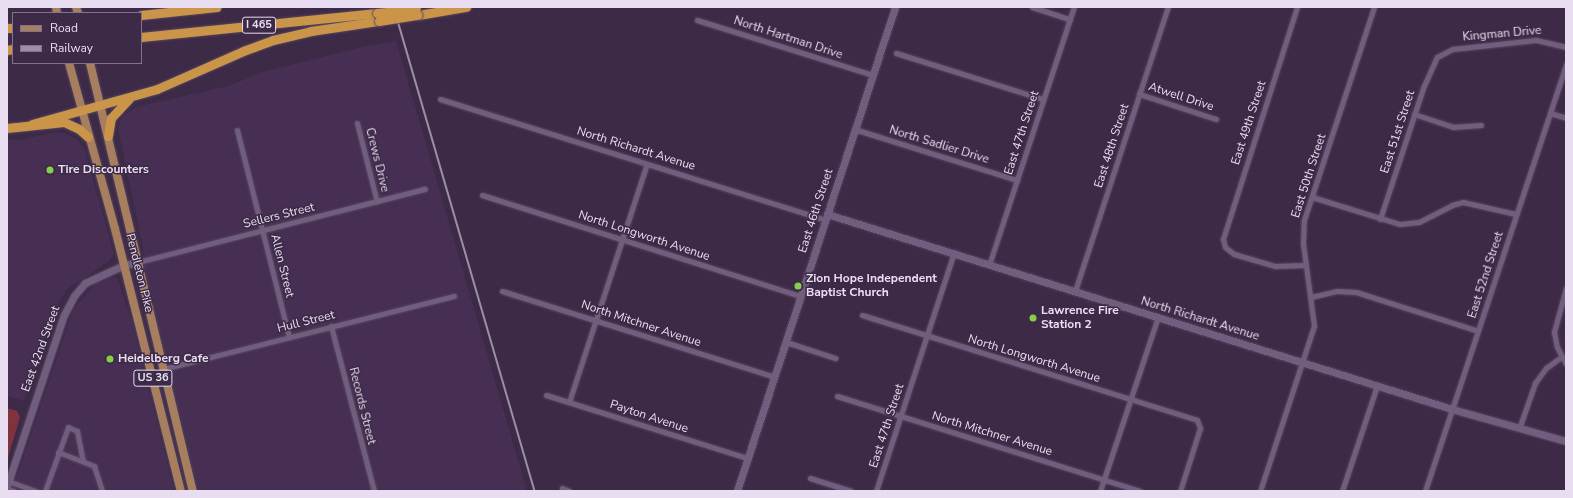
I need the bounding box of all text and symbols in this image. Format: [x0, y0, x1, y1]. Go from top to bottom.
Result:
legend [12, 12, 142, 64]
street label: North Hartman Drive [732, 14, 844, 62]
road number: I 465 [242, 16, 276, 34]
text: Road [50, 20, 78, 36]
street label: Kingman Drive [1462, 23, 1542, 45]
text: Railway [50, 40, 93, 56]
street label: East 49th Street [1229, 79, 1269, 167]
street label: Atwell Drive [1146, 80, 1216, 114]
street label: East 47th Street [1002, 89, 1042, 177]
street label: East 51st Street [1378, 89, 1418, 175]
street label: East 48th Street [1092, 102, 1132, 190]
street label: North Sadlier Drive [887, 123, 991, 167]
street label: North Richardt Avenue [575, 124, 697, 174]
street label: Crews Drive [362, 126, 392, 194]
street label: East 50th Street [1289, 132, 1329, 220]
place label: Tire Discounters [58, 163, 149, 177]
marker: Tire Discounters [45, 165, 55, 175]
street label: East 46th Street [796, 167, 836, 255]
street label: Sellers Street [242, 200, 316, 232]
street label: North Longworth Avenue [576, 208, 712, 264]
street label: East 52nd Street [1465, 230, 1507, 320]
street label: Pendleton Pike [122, 232, 156, 314]
street label: Allen Street [267, 233, 297, 299]
place label: Zion Hope Independent Baptist Church [806, 272, 937, 300]
marker: Zion Hope Independent Baptist Church [793, 281, 803, 291]
street label: North Richardt Avenue [1139, 294, 1261, 344]
street label: North Mitchner Avenue [579, 298, 703, 350]
street label: East 42nd Street [19, 304, 63, 394]
place label: Lawrence Fire Station 2 [1041, 304, 1119, 332]
street label: Hull Street [276, 308, 336, 336]
marker: Lawrence Fire Station 2 [1028, 313, 1038, 323]
street label: North Longworth Avenue [966, 332, 1102, 386]
place label: Heidelberg Cafe [118, 352, 208, 366]
marker: Heidelberg Cafe [105, 354, 115, 364]
street label: Records Street [345, 366, 379, 446]
road number: US 36 [133, 369, 173, 387]
street label: East 47th Street [867, 382, 907, 470]
street label: Payton Avenue [608, 398, 690, 436]
street label: North Mitchner Avenue [930, 409, 1054, 459]

